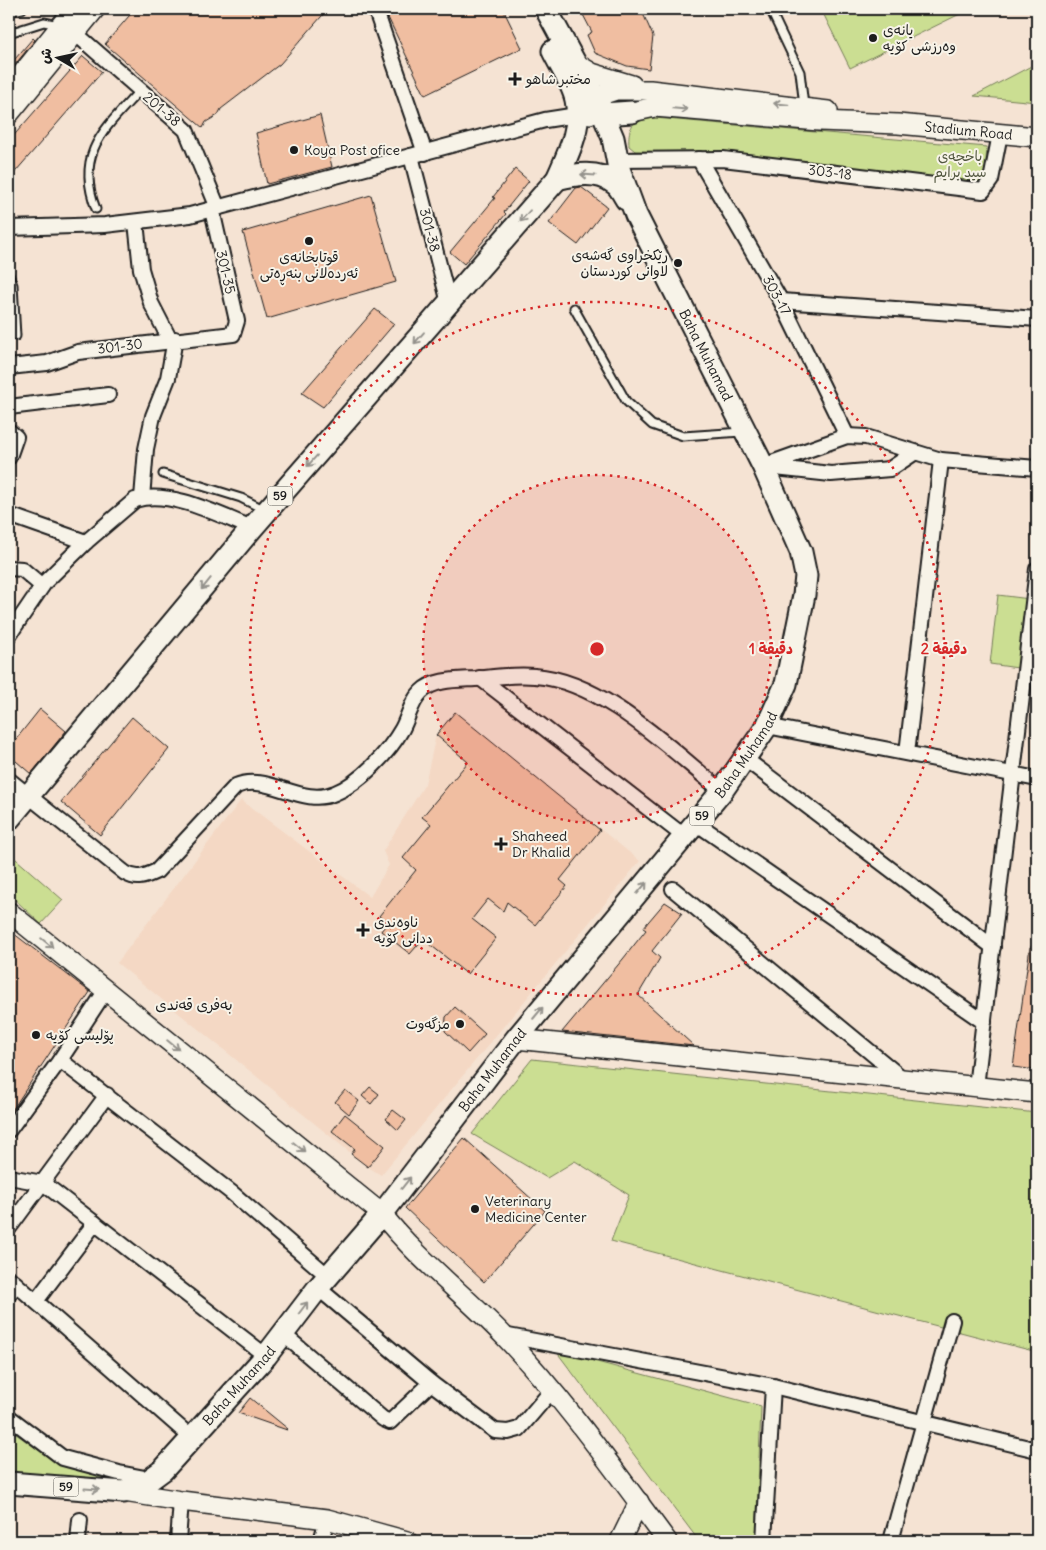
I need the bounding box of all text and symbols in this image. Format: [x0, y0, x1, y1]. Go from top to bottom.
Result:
place label: یانه‌ی وه‌رزشی كۆیه‌ [883, 21, 956, 55]
north arrow [32, 32, 82, 82]
marker: یانه‌ی وه‌رزشی كۆیه‌ [867, 32, 879, 44]
text: ش [35, 47, 55, 65]
place label: مختبر شاهو [525, 70, 591, 88]
marker: مختبر شاهو [508, 72, 522, 86]
street label: 201-38 [139, 88, 185, 130]
one-way arrow [773, 99, 789, 109]
one-way arrow [672, 104, 688, 114]
street label: Stadium Road [924, 118, 1013, 144]
place label: Koya Post ofice [304, 141, 400, 159]
marker: Koya Post ofice [288, 144, 300, 156]
park label: باخچه‌ی سید برایم [933, 147, 987, 183]
street label: 303-18 [807, 160, 853, 184]
one-way arrow [581, 170, 597, 179]
street label: 301-38 [416, 206, 444, 254]
one-way arrow [519, 209, 531, 222]
marker: قوتابخانه‌ی ئه‌رده‌لانی بنه‌ڕه‌تی [303, 235, 315, 247]
place label: رێكخراوی گه‌شه‌ی لاوانی كوردستان [571, 246, 668, 281]
street label: 301-35 [212, 248, 240, 296]
place label: قوتابخانه‌ی ئه‌رده‌لانی بنه‌ڕه‌تی [260, 248, 358, 286]
marker: رێكخراوی گه‌شه‌ی لاوانی كوردستان [672, 257, 684, 269]
street label: 303-17 [759, 272, 795, 318]
street label: Baha Muhamad [675, 306, 737, 404]
one-way arrow [413, 332, 424, 345]
street label: 301-30 [96, 334, 144, 358]
one-way arrow [306, 454, 317, 467]
road number: 59 [268, 486, 292, 506]
one-way arrow [201, 578, 212, 591]
text: 1 دقيقة [749, 639, 793, 658]
text: 2 دقيقة [921, 639, 967, 658]
centre of rings [588, 640, 606, 658]
street label: Baha Muhamad [711, 709, 781, 802]
road number: 59 [690, 806, 714, 826]
place label: Shaheed Dr Khalid [512, 827, 570, 861]
marker: Shaheed Dr Khalid [494, 837, 508, 851]
one-way arrow [636, 882, 647, 895]
place label: ناوەندی ددانی کۆیە [374, 913, 433, 947]
marker: ناوەندی ددانی کۆیە [356, 923, 370, 937]
one-way arrow [40, 937, 53, 948]
district label: بەفری قەندی [155, 995, 233, 1014]
one-way arrow [532, 1007, 543, 1020]
place label: مزگه‌وت [406, 1015, 450, 1033]
marker: مزگه‌وت [454, 1018, 466, 1030]
street label: Baha Muhamad [455, 1025, 530, 1115]
place label: پۆلیسی كۆیه‌ [46, 1026, 114, 1045]
marker: پۆلیسی كۆیه‌ [30, 1029, 42, 1041]
one-way arrow [167, 1039, 180, 1050]
one-way arrow [293, 1142, 306, 1153]
one-way arrow [401, 1176, 411, 1190]
place label: Veterinary Medicine Center [485, 1192, 587, 1226]
marker: Veterinary Medicine Center [469, 1203, 481, 1215]
one-way arrow [297, 1302, 308, 1315]
street label: Baha Muhamad [199, 1342, 279, 1429]
road number: 59 [54, 1478, 78, 1496]
one-way arrow [84, 1485, 100, 1494]

